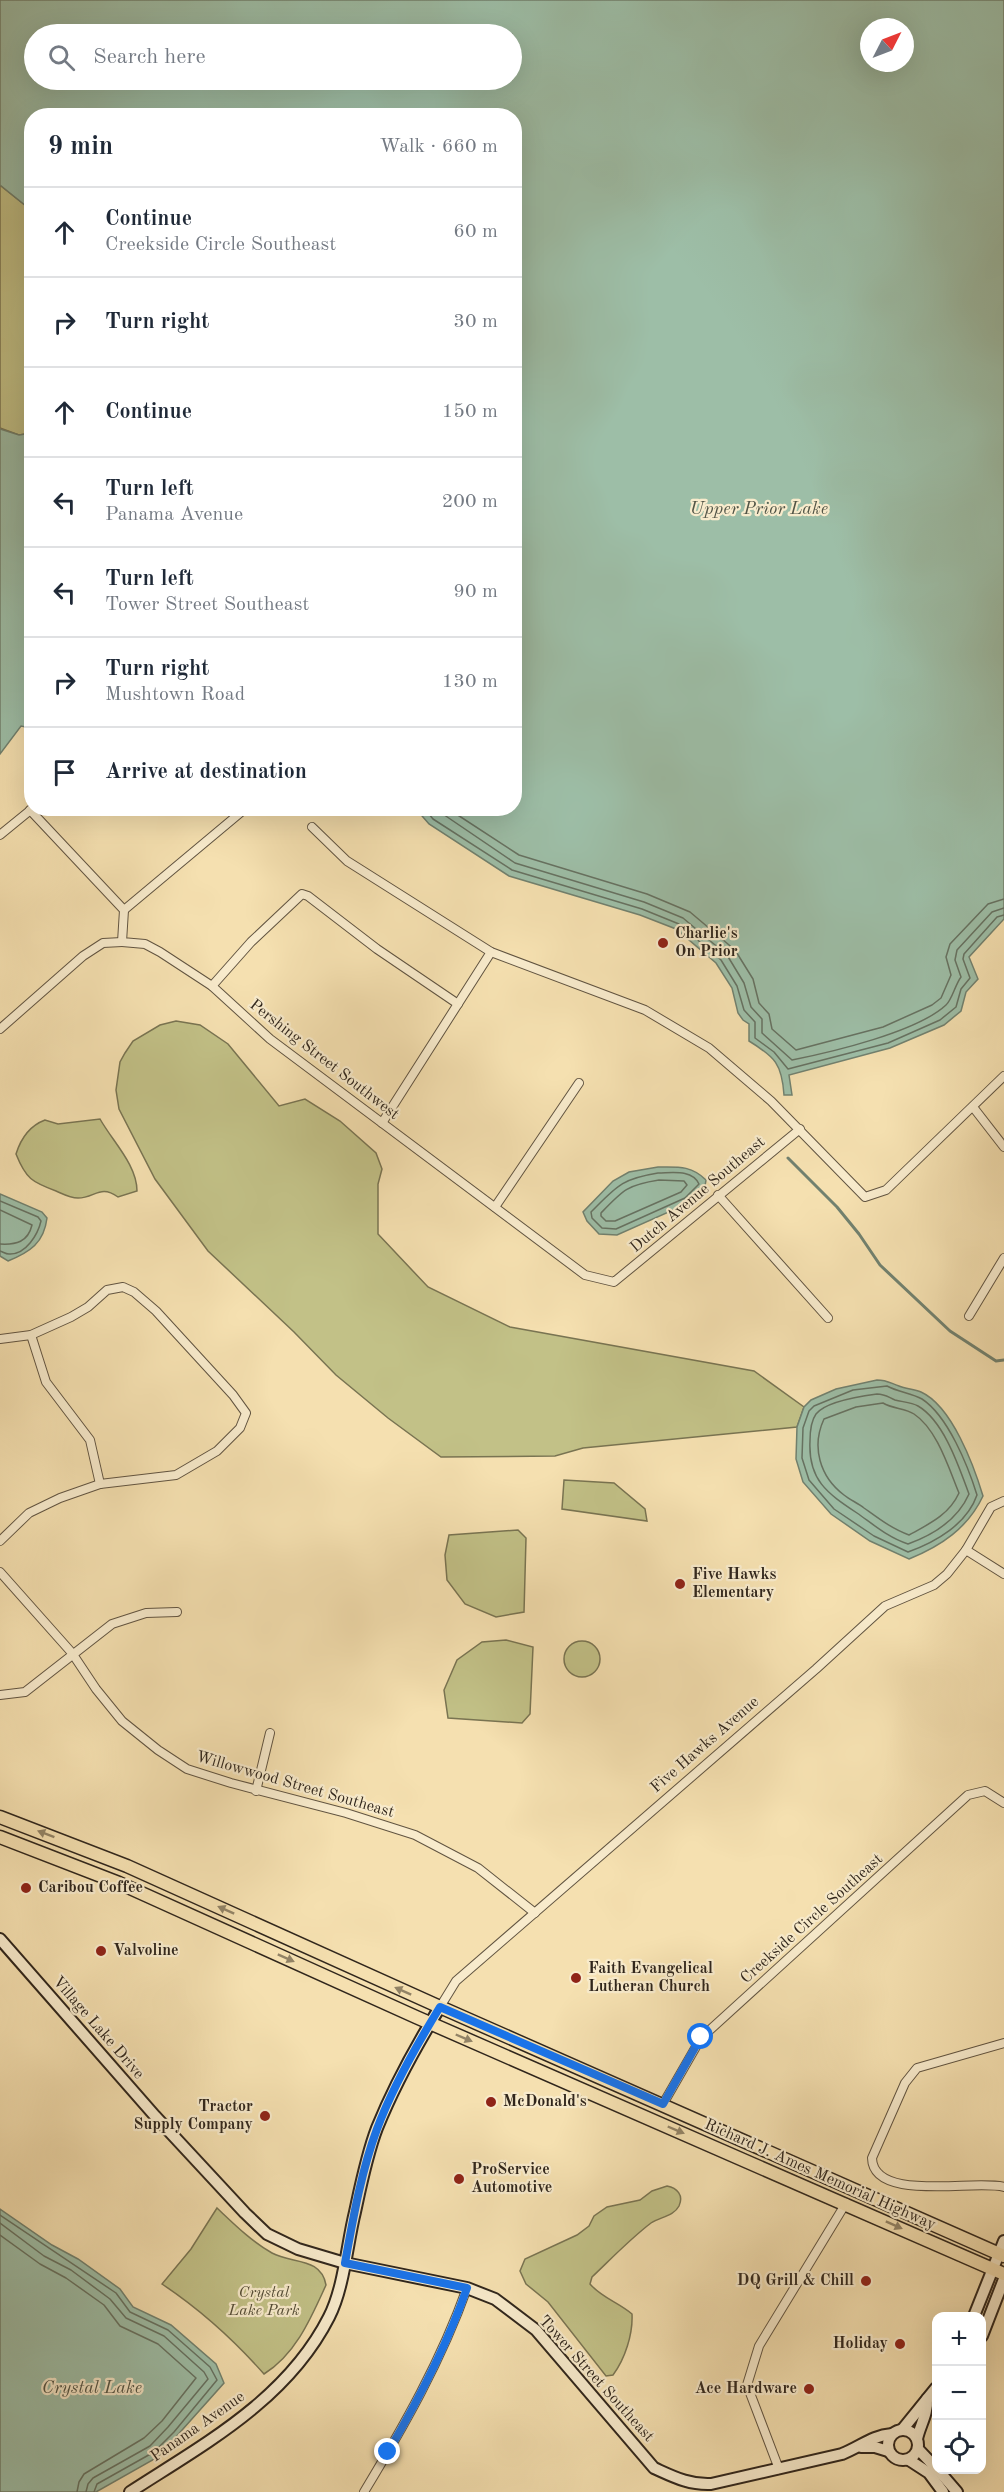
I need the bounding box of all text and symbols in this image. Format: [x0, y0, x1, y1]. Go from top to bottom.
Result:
north arrow [860, 18, 914, 72]
search box [24, 24, 522, 90]
icon: search [45, 41, 78, 74]
text: Search here [93, 46, 206, 68]
text: 9 min [48, 134, 113, 160]
text: Walk · 660 m [379, 137, 498, 157]
text: Continue [105, 208, 192, 230]
icon: ahead [48, 216, 81, 249]
text: 60 m [453, 222, 498, 242]
text: Creekside Circle Southeast [105, 235, 336, 255]
icon: right [48, 306, 81, 339]
text: Turn right [105, 311, 209, 333]
text: 30 m [453, 312, 498, 332]
icon: ahead [48, 396, 81, 429]
text: Continue [105, 401, 192, 423]
text: 150 m [442, 402, 498, 422]
text: Turn left [105, 478, 194, 500]
icon: left [48, 486, 81, 519]
text: 200 m [442, 492, 498, 512]
water label: Upper Prior Lake [690, 500, 828, 518]
text: Panama Avenue [105, 505, 243, 525]
text: Turn left [105, 568, 194, 590]
icon: left [48, 576, 81, 609]
text: 90 m [453, 582, 498, 602]
text: Tower Street Southeast [105, 595, 309, 615]
text: Turn right [105, 658, 209, 680]
icon: right [48, 666, 81, 699]
text: 130 m [442, 672, 498, 692]
text: Mushtown Road [105, 685, 245, 705]
icon: arrive [48, 756, 81, 789]
text: Arrive at destination [105, 761, 307, 783]
place label: Charlie's On Prior [675, 926, 738, 960]
marker: Charlie's On Prior [656, 936, 670, 950]
street label: Pershing Street Southwest [246, 997, 402, 1123]
street label: Dutch Avenue Southeast [628, 1134, 769, 1256]
place label: Five Hawks Elementary [692, 1567, 776, 1601]
marker: Five Hawks Elementary [673, 1577, 687, 1591]
street label: Five Hawks Avenue [648, 1694, 762, 1796]
street label: Willowwood Street Southeast [194, 1749, 396, 1821]
one-way arrow [37, 1829, 55, 1839]
street label: Creekside Circle Southeast [738, 1851, 886, 1987]
place label: Caribou Coffee [38, 1880, 143, 1896]
marker: Caribou Coffee [19, 1881, 33, 1895]
one-way arrow [217, 1906, 234, 1915]
place label: Valvoline [113, 1943, 179, 1959]
marker: Valvoline [94, 1944, 108, 1958]
one-way arrow [277, 1953, 295, 1963]
place label: Faith Evangelical Lutheran Church [588, 1961, 713, 1995]
marker: Faith Evangelical Lutheran Church [569, 1971, 583, 1985]
street label: Village Lake Drive [49, 1974, 147, 2082]
one-way arrow [395, 1986, 412, 1995]
route start [687, 2023, 713, 2049]
one-way arrow [455, 2033, 472, 2042]
place label: McDonald's [503, 2094, 587, 2110]
marker: McDonald's [484, 2095, 498, 2109]
place label: Tractor Supply Company [134, 2099, 253, 2133]
marker: Tractor Supply Company [258, 2109, 272, 2123]
street label: Richard J. Ames Memorial Highway [702, 2117, 939, 2234]
one-way arrow [668, 2125, 686, 2135]
place label: ProService Automotive [471, 2162, 552, 2196]
marker: ProService Automotive [452, 2172, 466, 2186]
one-way arrow [885, 2220, 903, 2230]
place label: DQ Grill & Chill [737, 2273, 854, 2289]
marker: DQ Grill & Chill [859, 2274, 873, 2288]
park label: Crystal Lake Park [227, 2285, 300, 2319]
map controls [932, 2312, 986, 2474]
button: + [932, 2312, 986, 2366]
street label: Tower Street Southeast [535, 2313, 657, 2445]
place label: Holiday [832, 2336, 888, 2352]
marker: Holiday [893, 2337, 907, 2351]
button: − [932, 2366, 986, 2420]
water label: Crystal Lake [42, 2379, 142, 2397]
place label: Ace Hardware [695, 2381, 797, 2397]
marker: Ace Hardware [802, 2382, 816, 2396]
street label: Panama Avenue [148, 2389, 248, 2465]
button: locate [932, 2420, 986, 2474]
route end [374, 2438, 400, 2464]

